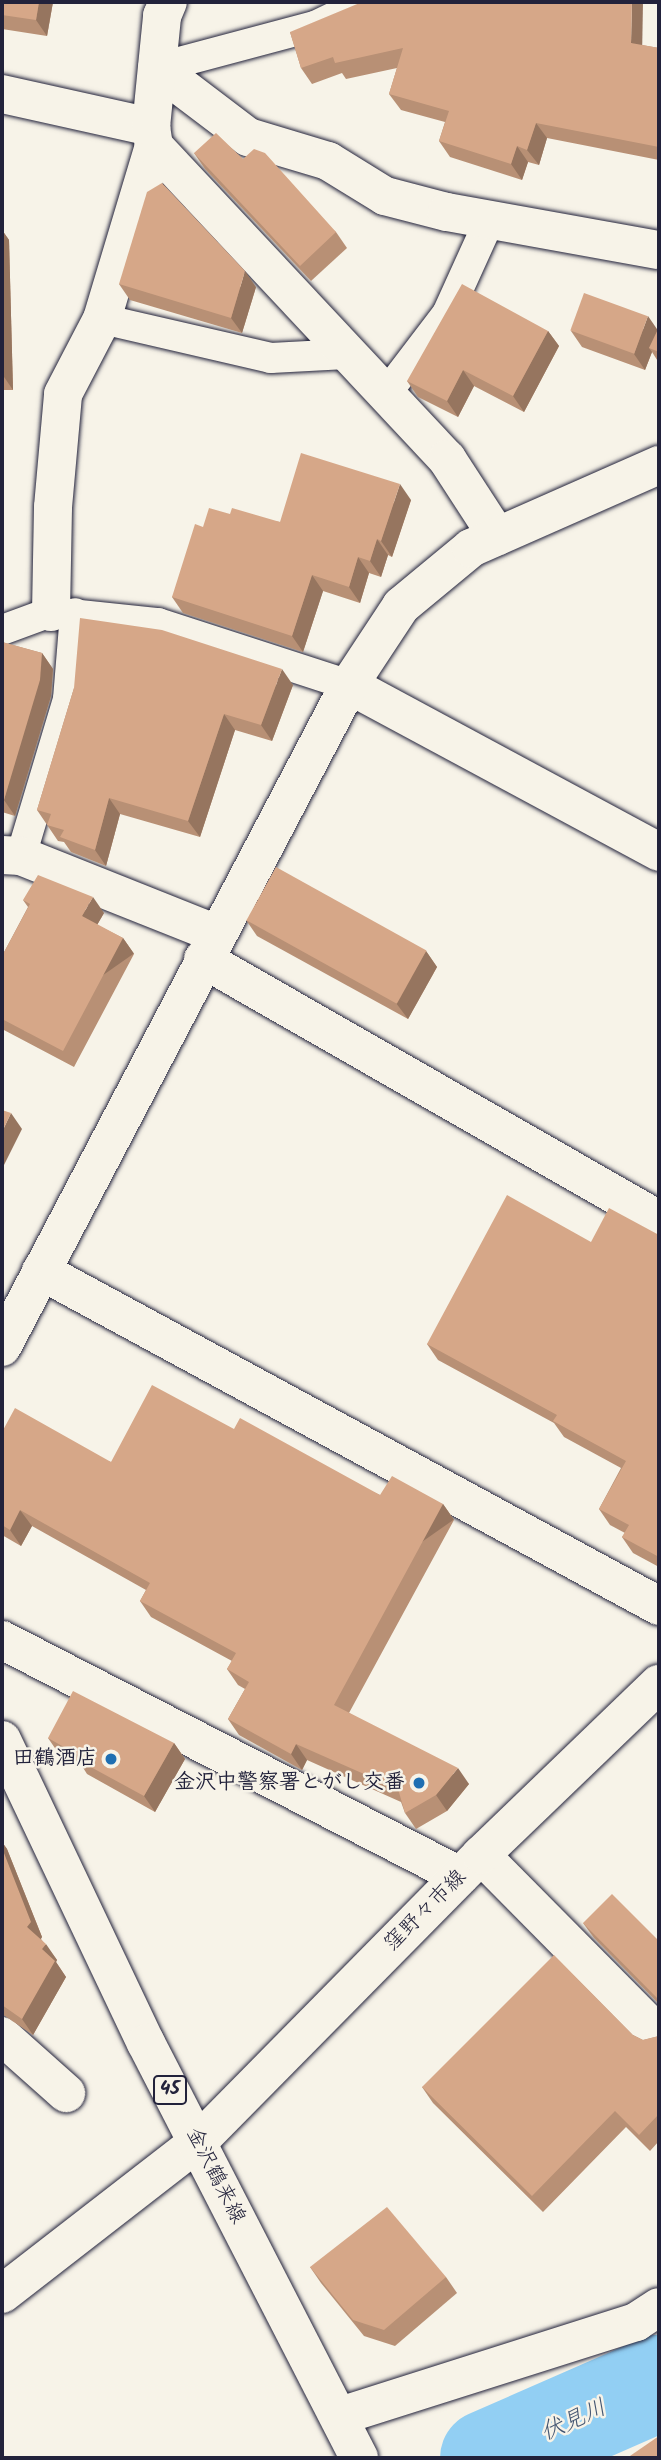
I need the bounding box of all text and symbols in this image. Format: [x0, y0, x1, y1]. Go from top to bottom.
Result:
place label: 田鶴酒店 [13, 1746, 97, 1772]
marker: 田鶴酒店 [103, 1751, 119, 1767]
place label: 金沢中警察署とがし交番 [174, 1770, 405, 1796]
marker: 金沢中警察署とがし交番 [411, 1775, 427, 1791]
street label: 窪野々市線 [380, 1865, 472, 1957]
road number: 45 [152, 2074, 188, 2106]
street label: 金沢鶴来線 [180, 2124, 250, 2228]
water label: 伏見川 [537, 2394, 611, 2448]

